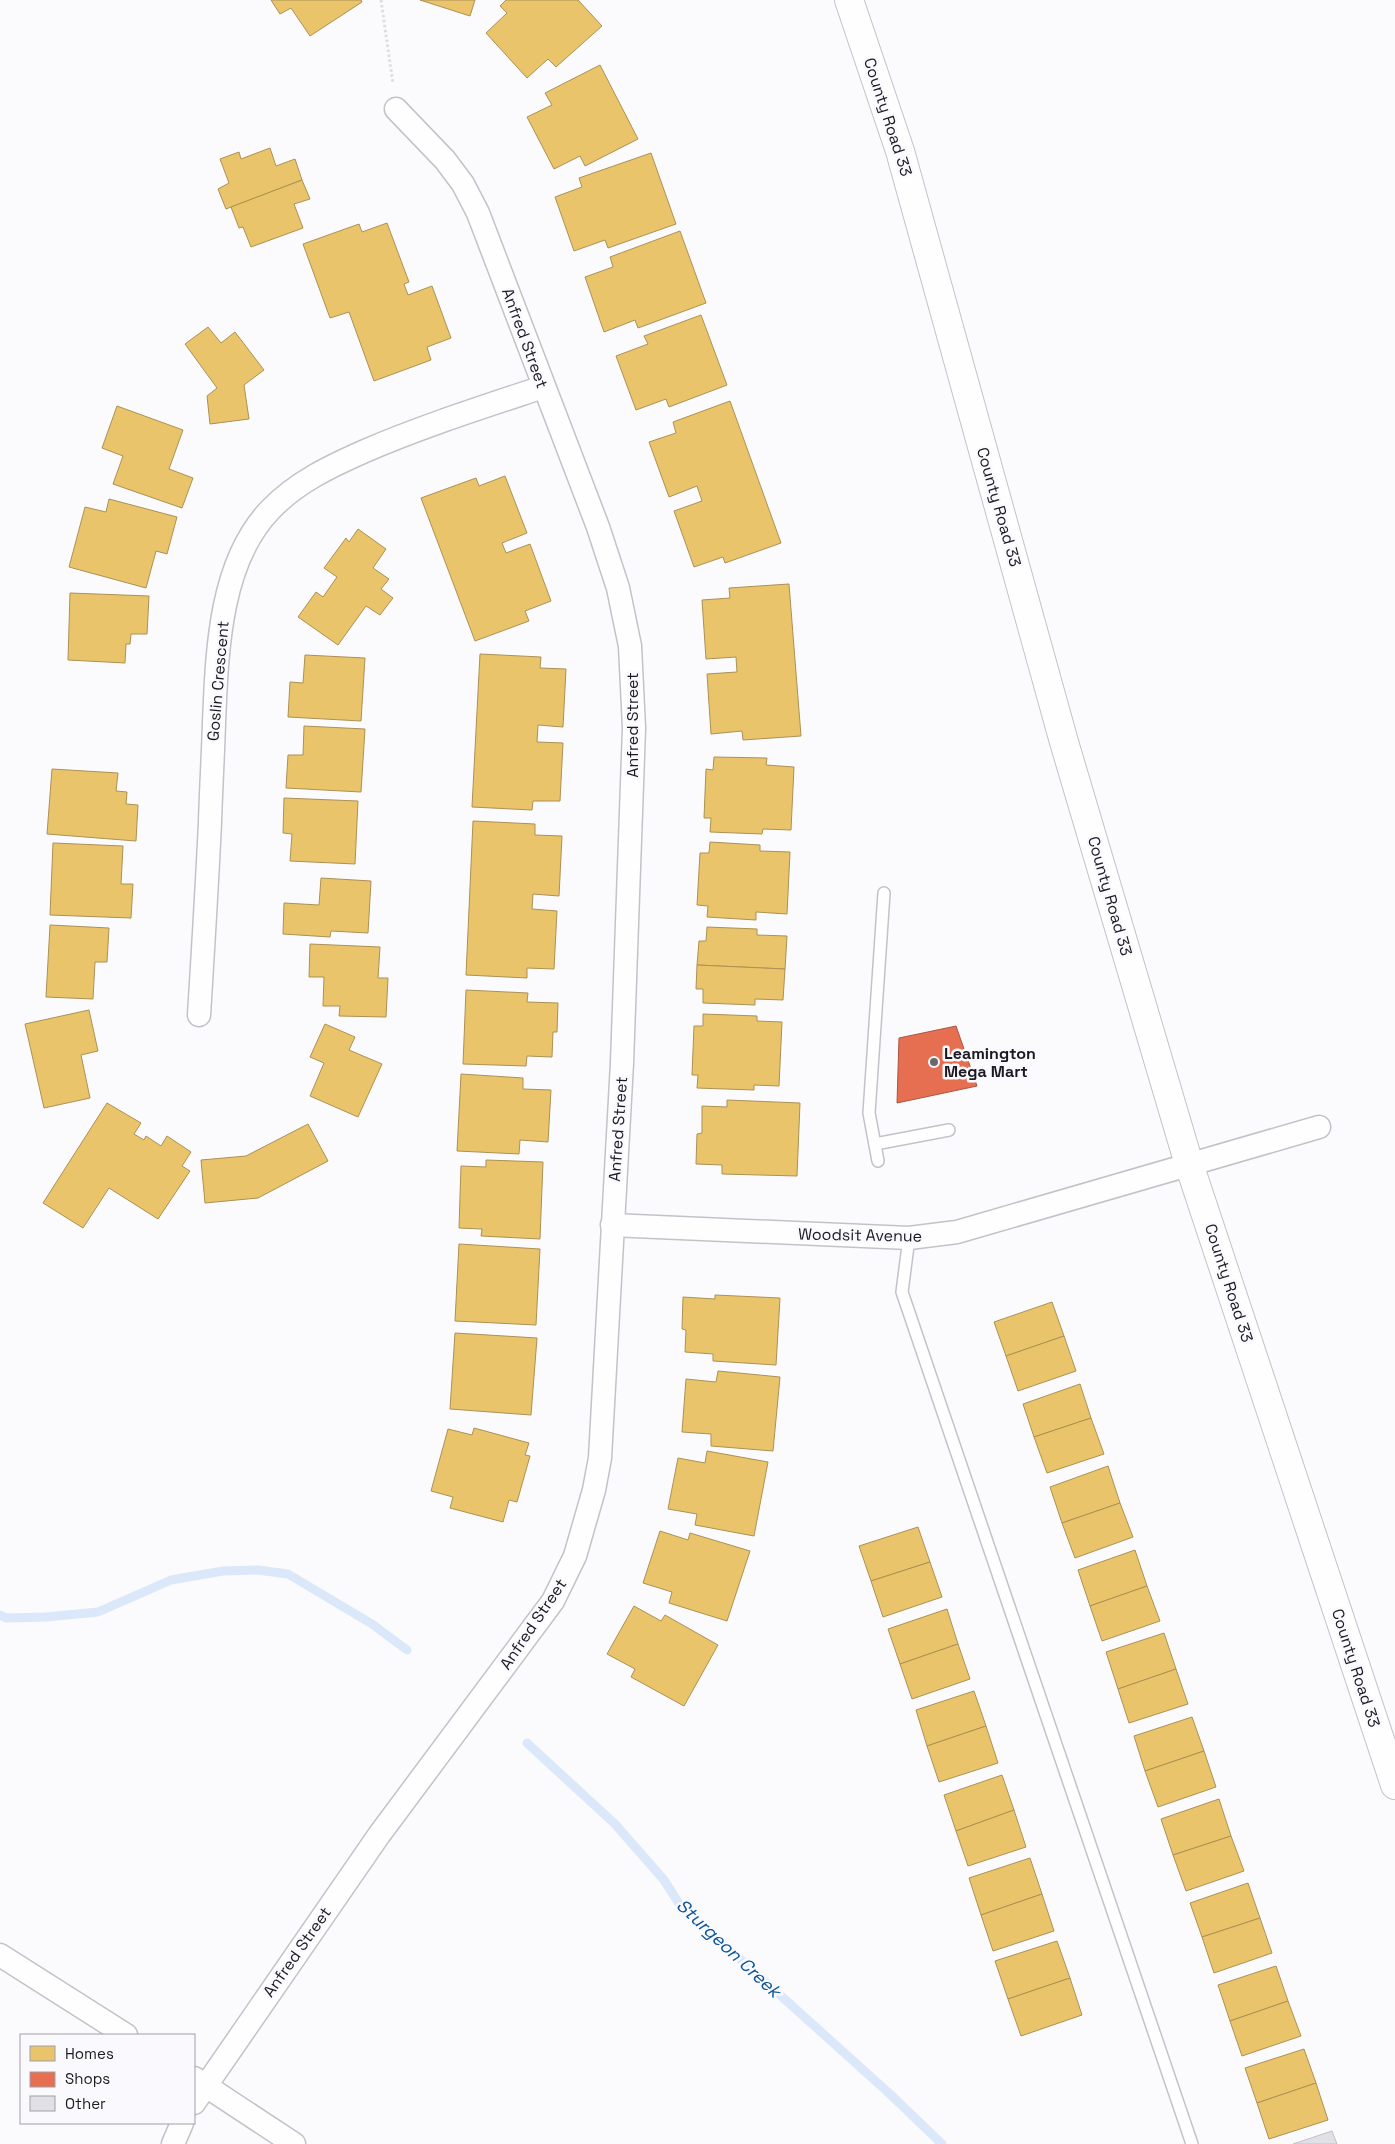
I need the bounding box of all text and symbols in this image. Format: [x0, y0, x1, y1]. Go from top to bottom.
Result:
street label: County Road 33 [859, 55, 917, 179]
street label: Anfred Street [497, 285, 553, 391]
street label: County Road 33 [972, 445, 1026, 569]
street label: Goslin Crescent [202, 620, 234, 742]
street label: Anfred Street [622, 672, 643, 778]
street label: County Road 33 [1083, 834, 1137, 958]
place label: Leamington Mega Mart [944, 1043, 1036, 1082]
marker: Leamington Mega Mart [928, 1056, 940, 1068]
street label: Anfred Street [604, 1076, 632, 1182]
street label: County Road 33 [1200, 1221, 1258, 1345]
street label: Woodsit Avenue [798, 1223, 922, 1247]
street label: Anfred Street [495, 1574, 571, 1674]
street label: County Road 33 [1327, 1606, 1385, 1730]
water label: Sturgeon Creek [672, 1894, 788, 2004]
street label: Anfred Street [258, 1903, 336, 2001]
legend [20, 2034, 195, 2124]
text: Homes [65, 2044, 114, 2063]
text: Shops [65, 2069, 110, 2088]
text: Other [65, 2094, 106, 2113]

